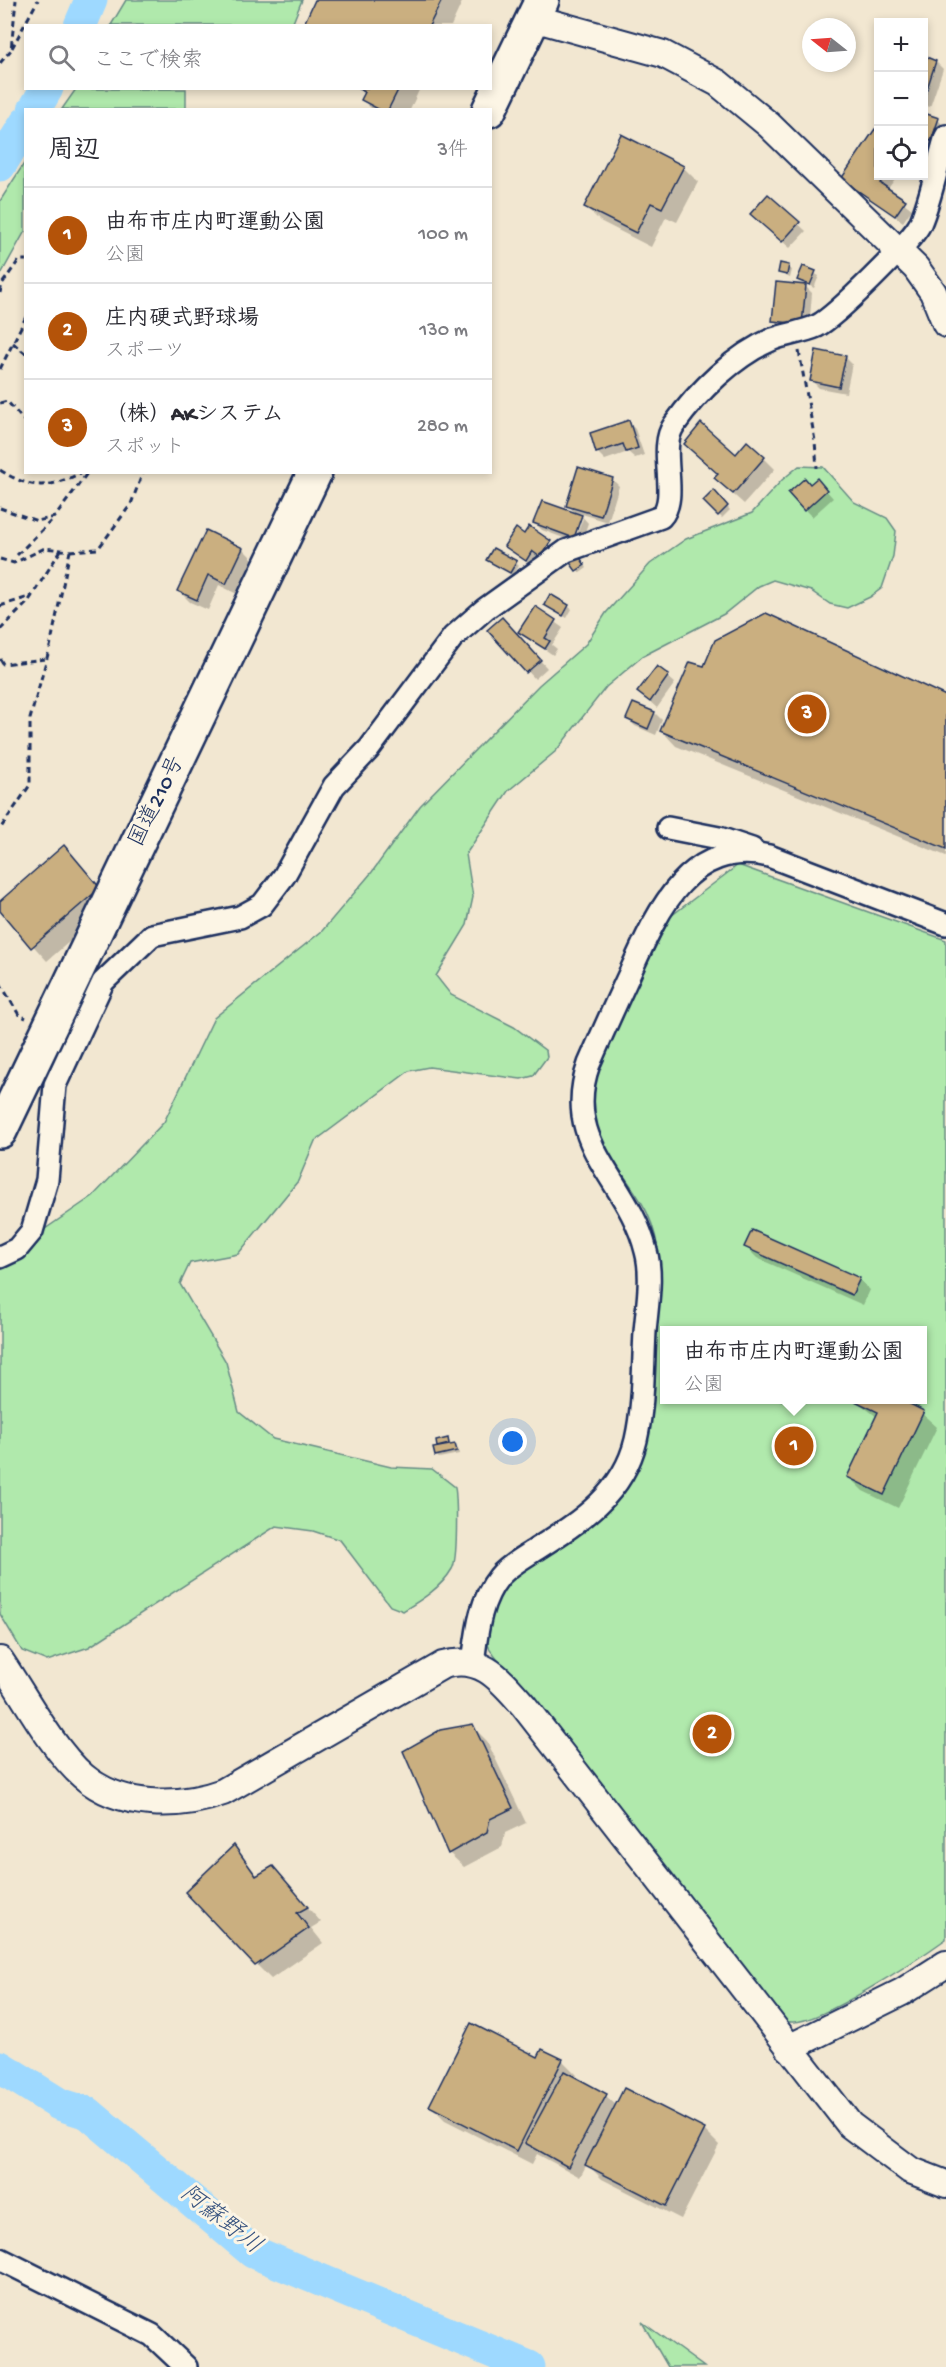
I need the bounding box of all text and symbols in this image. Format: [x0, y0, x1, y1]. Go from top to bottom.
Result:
north arrow [802, 18, 856, 72]
map controls [874, 18, 928, 180]
button: + [874, 18, 928, 72]
search box [24, 24, 492, 90]
icon: search [45, 41, 78, 74]
text: ここで検索 [93, 49, 203, 75]
button: − [874, 72, 928, 126]
button: locate [874, 126, 928, 180]
text: 周辺 [48, 137, 100, 168]
text: 3件 [438, 140, 468, 163]
text: 由布市庄内町運動公園 [105, 211, 325, 237]
text: 1 [63, 224, 72, 247]
text: 100 m [418, 224, 468, 247]
text: 公園 [105, 245, 145, 268]
text: 庄内硬式野球場 [105, 307, 259, 333]
text: 2 [63, 320, 72, 343]
text: 130 m [419, 320, 468, 343]
text: スポーツ [105, 341, 185, 364]
text: （株）AKシステム [105, 403, 284, 429]
text: 3 [62, 416, 73, 439]
text: 280 m [417, 416, 468, 439]
text: スポット [105, 437, 185, 460]
pin: 3 [788, 692, 826, 736]
street label: 国道210号 [124, 752, 191, 852]
popup [660, 1326, 927, 1404]
text: 由布市庄内町運動公園 [683, 1341, 904, 1367]
text: 公園 [683, 1375, 723, 1398]
pin: 1 [774, 1424, 814, 1468]
your location [498, 1427, 527, 1456]
pin: 2 [692, 1712, 732, 1756]
water label: 阿蘇野川 [173, 2179, 267, 2262]

